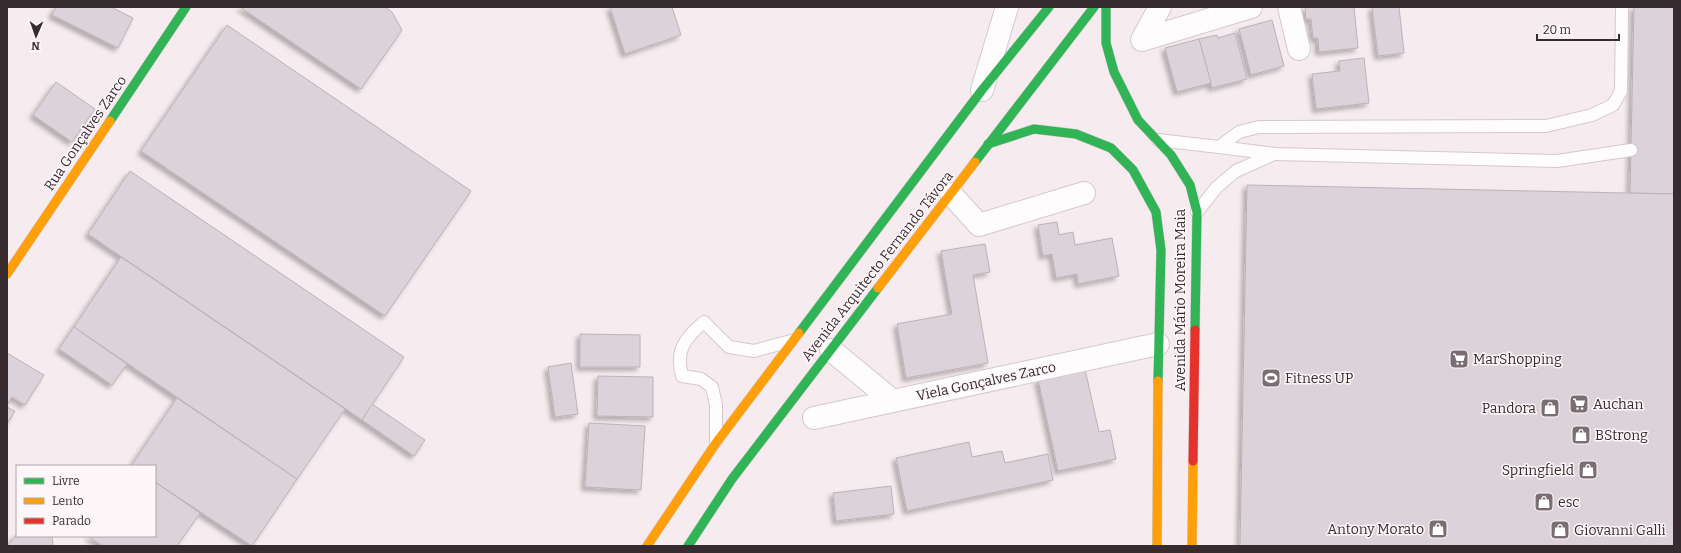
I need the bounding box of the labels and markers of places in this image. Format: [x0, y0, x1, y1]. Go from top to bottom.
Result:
supermarket icon: MarShopping [1448, 348, 1470, 370]
place label: MarShopping [1473, 351, 1562, 368]
sports icon: Fitness UP [1260, 367, 1282, 389]
place label: Fitness UP [1285, 370, 1353, 387]
supermarket icon: Auchan [1568, 393, 1590, 415]
place label: Auchan [1593, 396, 1643, 413]
shop icon: Pandora [1539, 397, 1561, 419]
place label: Pandora [1482, 400, 1536, 417]
shop icon: BStrong [1570, 424, 1592, 446]
place label: BStrong [1595, 427, 1648, 444]
shop icon: Springfield [1577, 459, 1599, 481]
place label: Springfield [1502, 462, 1574, 479]
shop icon: esc [1533, 491, 1555, 513]
place label: esc [1558, 494, 1580, 511]
shop icon: Antony Morato [1427, 518, 1449, 540]
shop icon: Giovanni Galli [1549, 519, 1571, 541]
place label: Antony Morato [1327, 521, 1424, 538]
place label: Giovanni Galli [1574, 522, 1666, 539]

